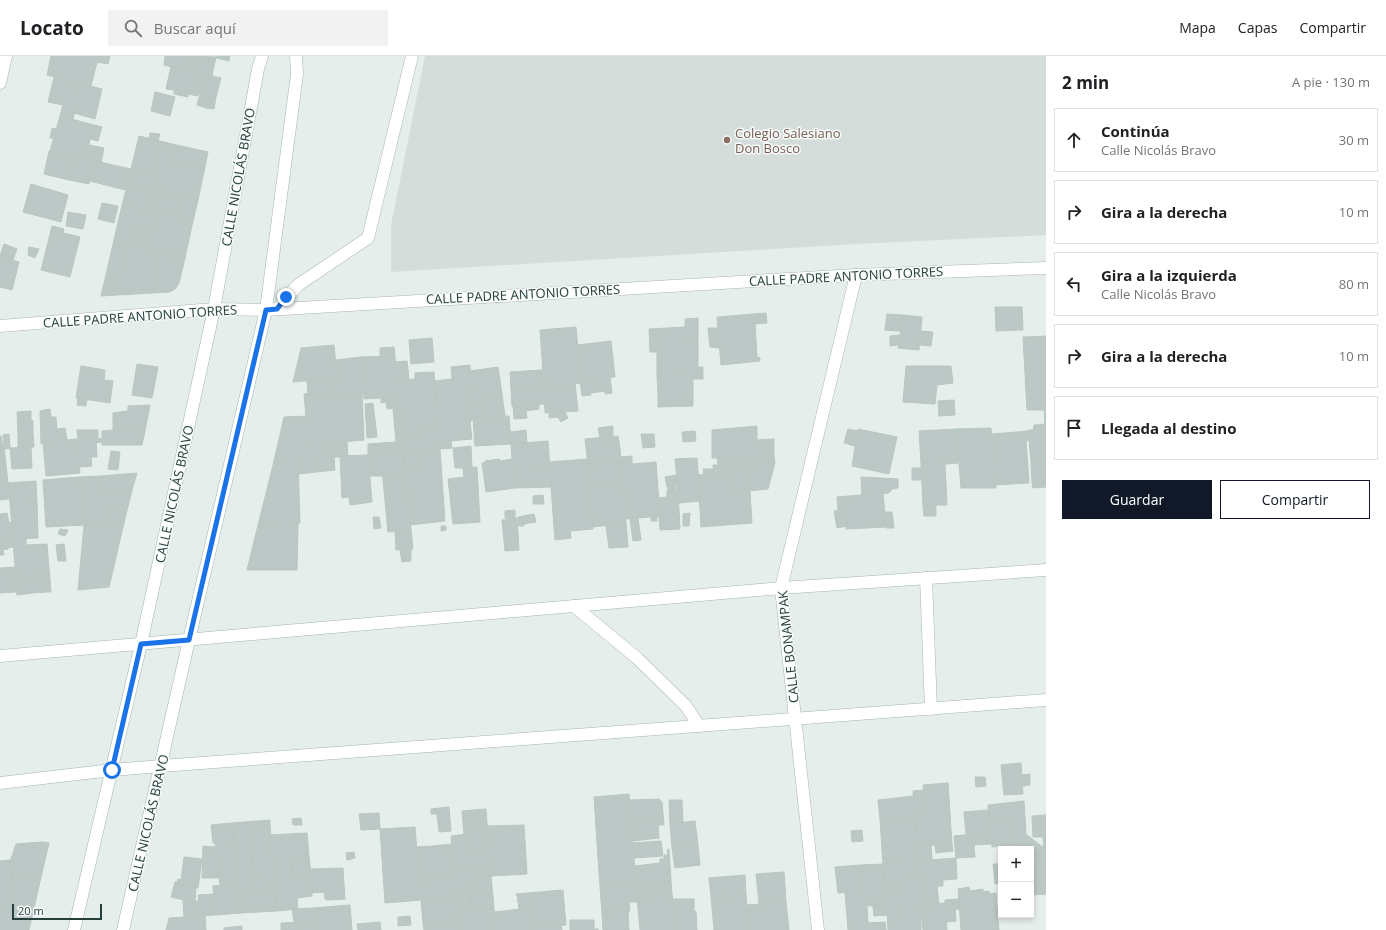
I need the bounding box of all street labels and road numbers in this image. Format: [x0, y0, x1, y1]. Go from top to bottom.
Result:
street label: CALLE NICOLÁS BRAVO [217, 106, 259, 248]
street label: CALLE PADRE ANTONIO TORRES [748, 262, 944, 290]
street label: CALLE PADRE ANTONIO TORRES [425, 280, 621, 308]
street label: CALLE PADRE ANTONIO TORRES [42, 300, 238, 332]
street label: CALLE NICOLÁS BRAVO [151, 423, 197, 565]
street label: CALLE BONAMPAK [773, 590, 803, 704]
street label: CALLE NICOLÁS BRAVO [123, 753, 173, 893]

